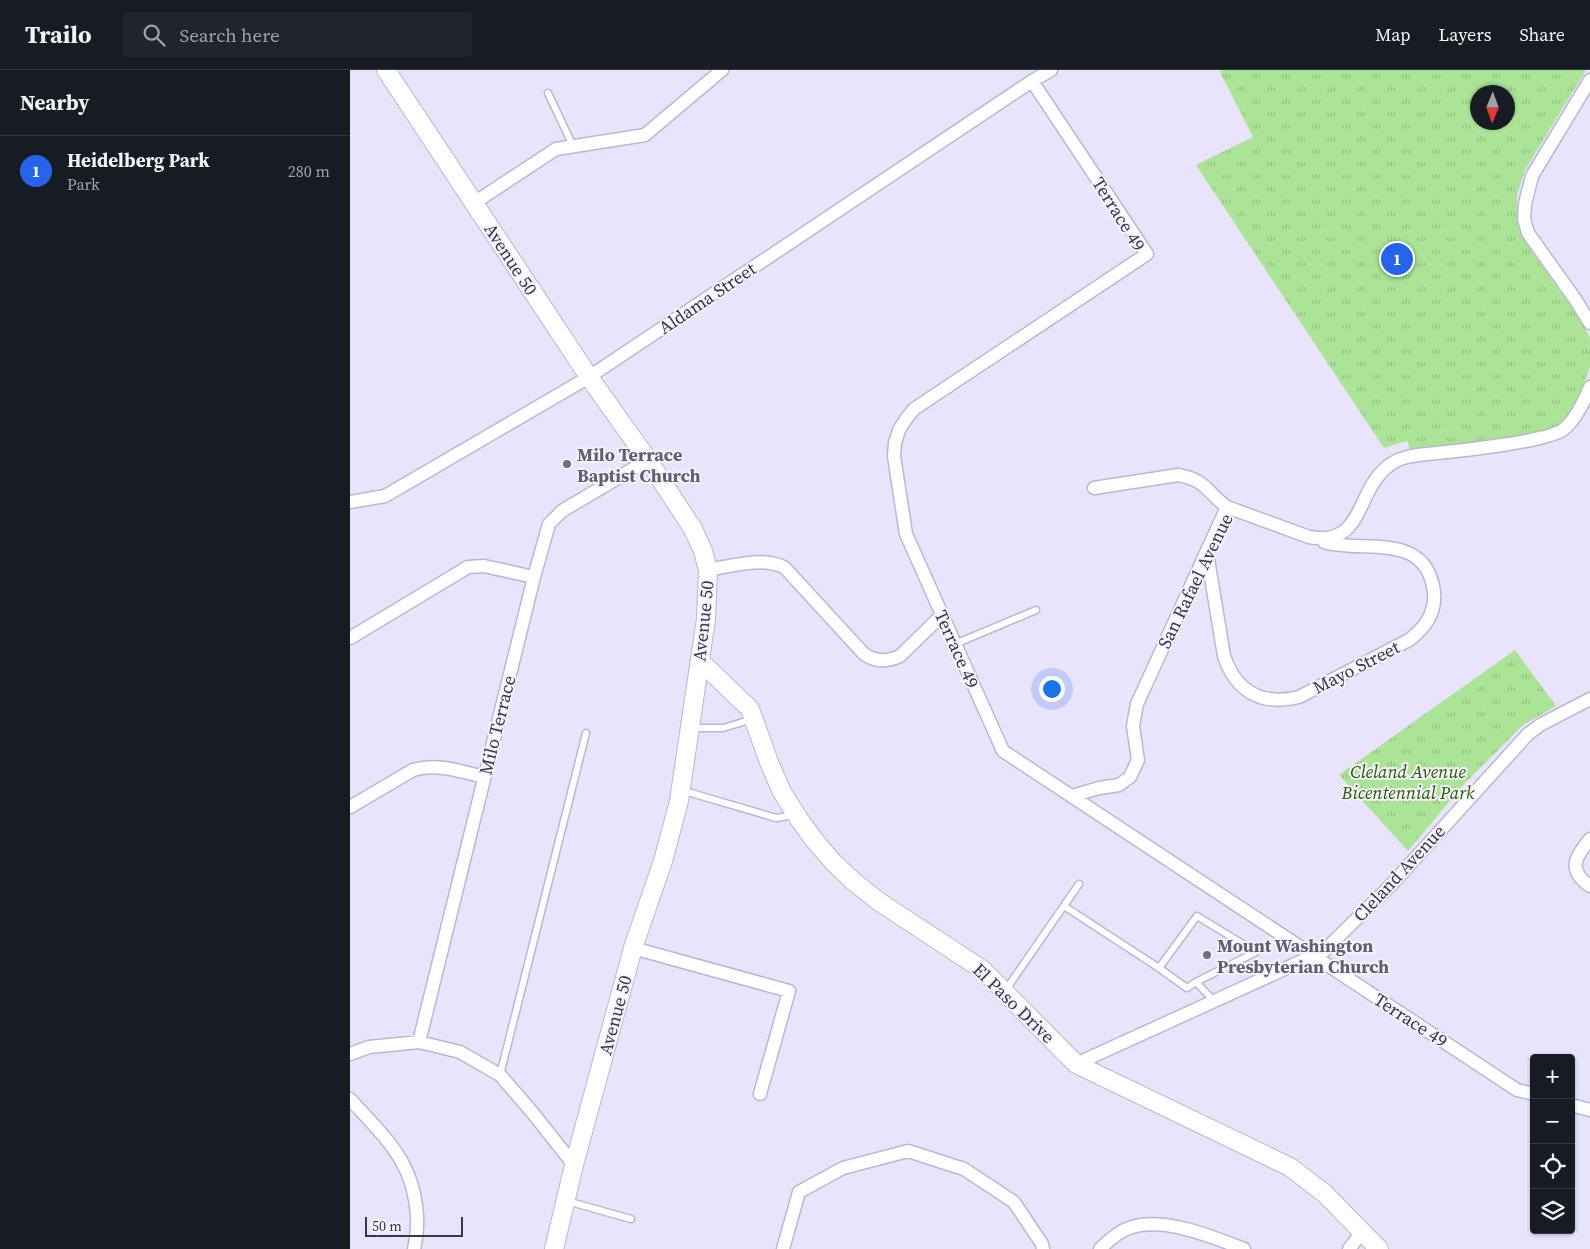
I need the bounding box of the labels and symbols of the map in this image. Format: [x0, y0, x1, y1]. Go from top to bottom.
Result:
north arrow [1470, 85, 1515, 130]
street label: Terrace 49 [1086, 172, 1152, 256]
street label: Avenue 50 [478, 218, 544, 300]
pin: 1 [1381, 240, 1413, 278]
street label: Aldama Street [653, 256, 761, 340]
place label: Milo Terrace Baptist Church [577, 442, 701, 488]
marker: Milo Terrace Baptist Church [561, 458, 573, 470]
street label: San Rafael Avenue [1151, 509, 1239, 653]
street label: Avenue 50 [686, 579, 720, 663]
street label: Terrace 49 [929, 606, 985, 692]
street label: Mayo Street [1308, 634, 1404, 700]
street label: Milo Terrace [473, 673, 521, 777]
your location [1039, 676, 1065, 702]
park label: Cleland Avenue Bicentennial Park [1340, 759, 1475, 805]
street label: Cleland Avenue [1347, 819, 1451, 927]
place label: Mount Washington Presbyterian Church [1217, 933, 1389, 979]
marker: Mount Washington Presbyterian Church [1201, 949, 1213, 961]
street label: El Paso Drive [967, 957, 1061, 1049]
street label: Avenue 50 [592, 973, 638, 1057]
street label: Terrace 49 [1369, 987, 1453, 1053]
scale bar [365, 1214, 462, 1237]

